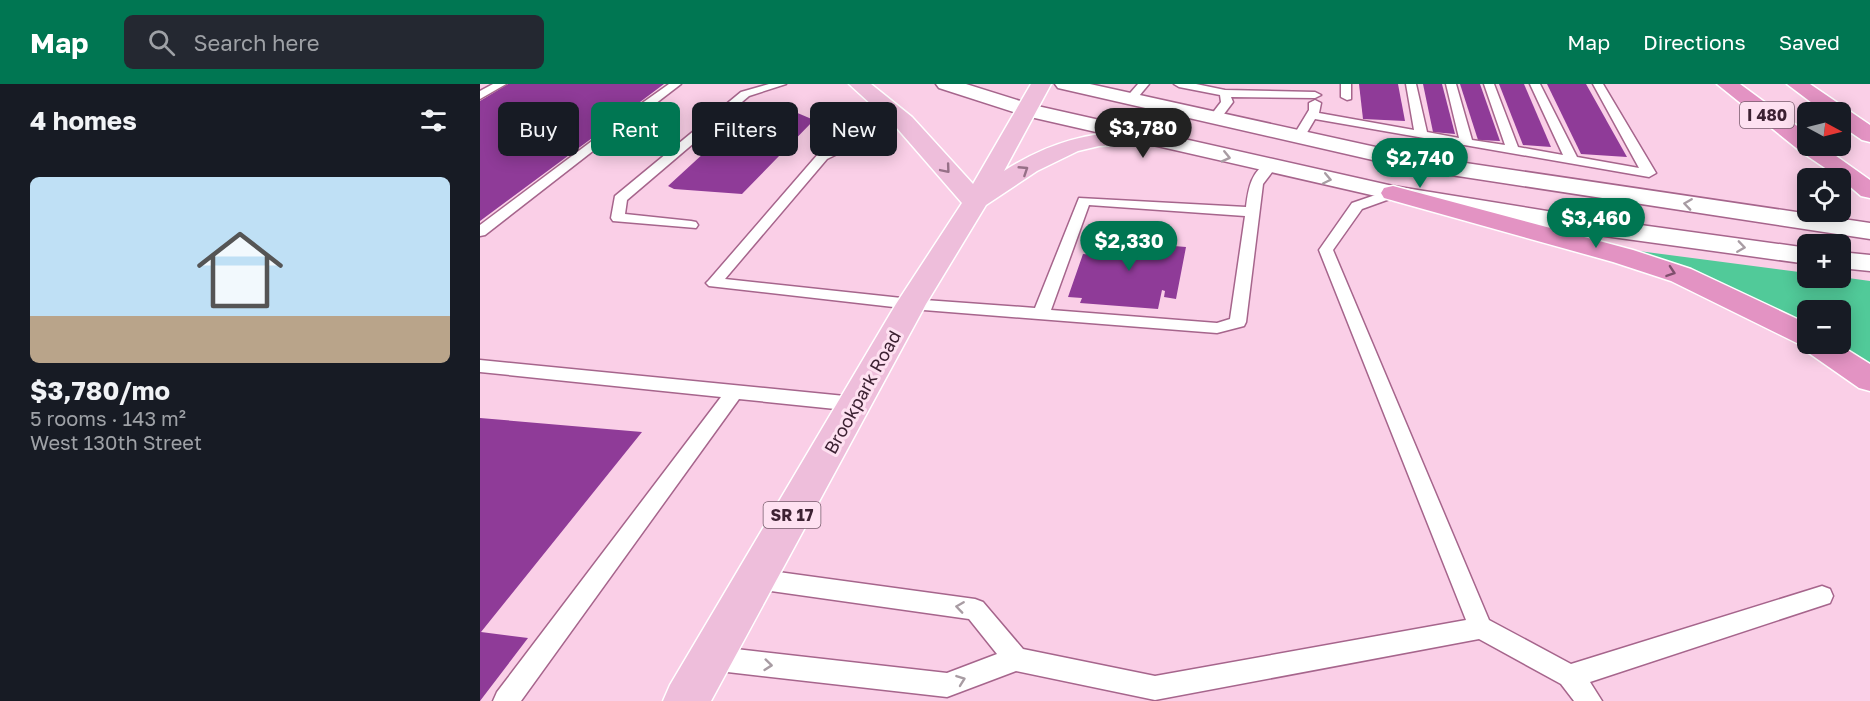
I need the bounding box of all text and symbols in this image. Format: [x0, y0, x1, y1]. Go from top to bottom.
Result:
search box [124, 15, 544, 69]
text: Map [30, 26, 88, 59]
icon: search [145, 26, 178, 59]
text: Search here [193, 29, 319, 56]
text: Map [1567, 29, 1610, 55]
text: Directions [1643, 29, 1746, 55]
text: Saved [1779, 29, 1840, 55]
chip: Buy [498, 102, 579, 156]
chip: Rent [591, 102, 680, 156]
chip: Filters [692, 102, 798, 156]
chip: New [810, 102, 897, 156]
road number: I 480 [1740, 102, 1794, 128]
north arrow [1797, 102, 1851, 156]
map controls [1797, 102, 1851, 354]
icon: filters [417, 104, 450, 137]
text: 4 homes [30, 105, 137, 136]
pin: $3,780 [1094, 108, 1192, 159]
text: $3,780 [1109, 115, 1177, 139]
pin: $2,740 [1371, 138, 1469, 189]
text: $2,740 [1386, 145, 1454, 169]
one-way arrow [1221, 150, 1231, 163]
one-way arrow [939, 162, 950, 173]
one-way arrow [1017, 166, 1028, 177]
button: locate [1797, 168, 1851, 222]
one-way arrow [1322, 172, 1332, 185]
pin: $3,460 [1547, 198, 1645, 249]
one-way arrow [1683, 199, 1692, 211]
text: $3,460 [1561, 205, 1631, 229]
icon: home [186, 216, 294, 324]
pin: $2,330 [1080, 221, 1178, 272]
text: $2,330 [1094, 228, 1164, 252]
button: + [1797, 234, 1851, 288]
one-way arrow [1736, 240, 1746, 252]
one-way arrow [1665, 264, 1676, 277]
button: − [1797, 300, 1851, 354]
street label: Brookpark Road [819, 326, 905, 458]
text: $3,780/mo [30, 375, 170, 406]
text: 5 rooms · 143 m² [30, 406, 186, 430]
text: West 130th Street [30, 430, 202, 454]
road number: SR 17 [764, 502, 820, 528]
one-way arrow [956, 602, 965, 614]
one-way arrow [763, 658, 772, 671]
one-way arrow [955, 674, 966, 687]

